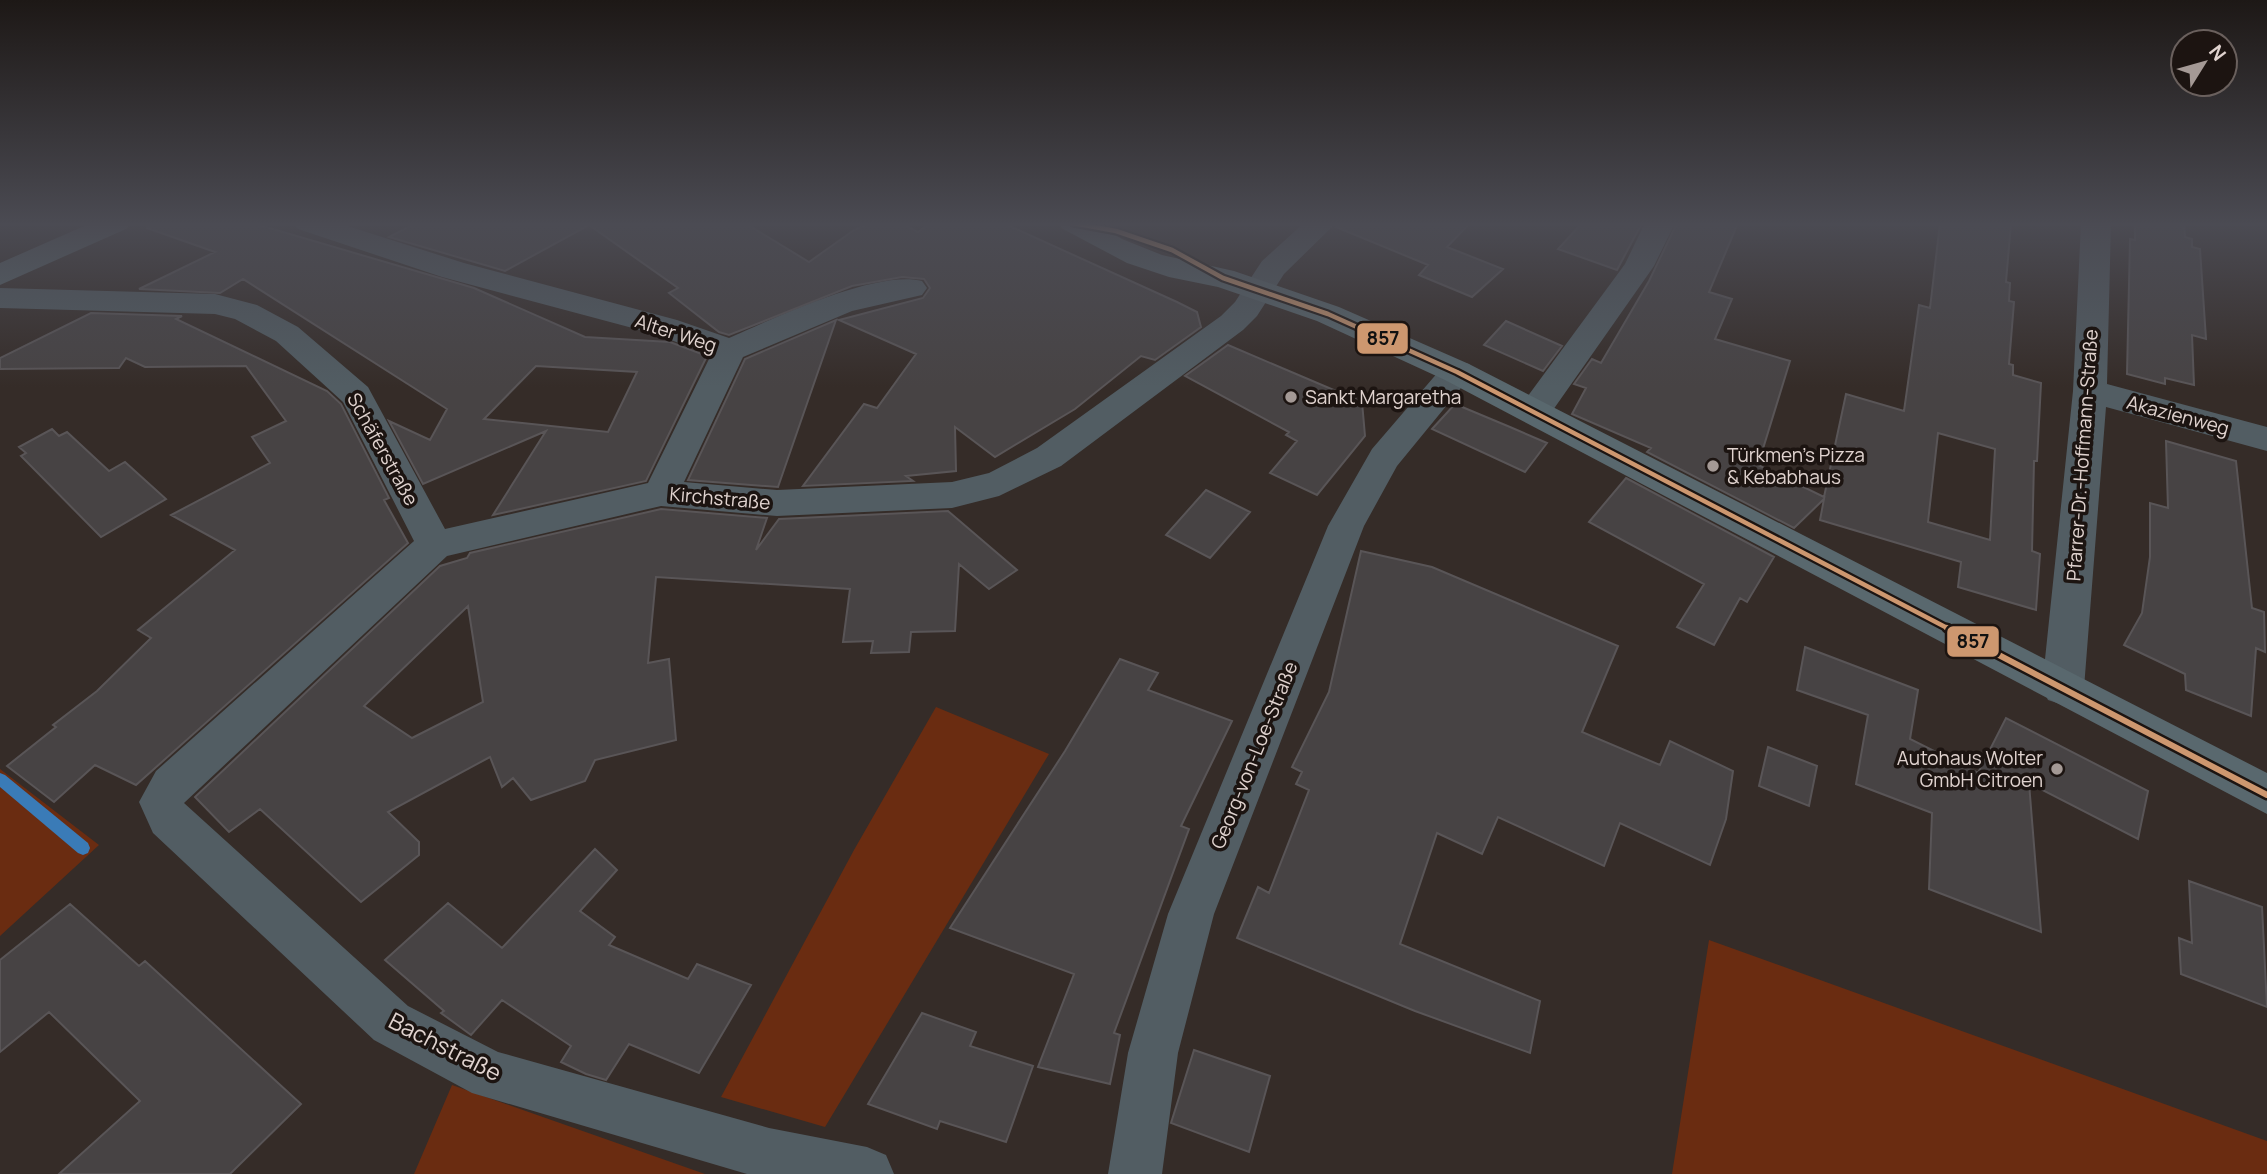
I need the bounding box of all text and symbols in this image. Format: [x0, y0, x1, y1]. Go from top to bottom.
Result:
north arrow [2169, 28, 2239, 98]
text: N [2203, 39, 2232, 66]
street label: Alter Weg [632, 308, 720, 358]
line badge: 857 [1356, 322, 1409, 355]
text: 857 [1367, 325, 1399, 351]
street label: Pfarrer-Dr.-Hoffmann-Straße [2060, 328, 2104, 582]
place label: Sankt Margaretha [1305, 384, 1461, 410]
street label: Schäferstraße [341, 388, 425, 510]
marker: Sankt Margaretha [1283, 389, 1299, 405]
street label: Akazienweg [2124, 389, 2232, 441]
place label: Türkmen's Pizza & Kebabhaus [1727, 442, 1865, 490]
marker: Türkmen's Pizza & Kebabhaus [1705, 458, 1721, 474]
street label: Kirchstraße [668, 481, 772, 515]
line badge: 857 [1946, 625, 2000, 658]
text: 857 [1957, 628, 1989, 654]
street label: Georg-von-Loe-Straße [1204, 657, 1304, 853]
place label: Autohaus Wolter GmbH Citroen [1897, 745, 2043, 793]
marker: Autohaus Wolter GmbH Citroen [2049, 761, 2065, 777]
street label: Bachstraße [384, 1004, 507, 1088]

